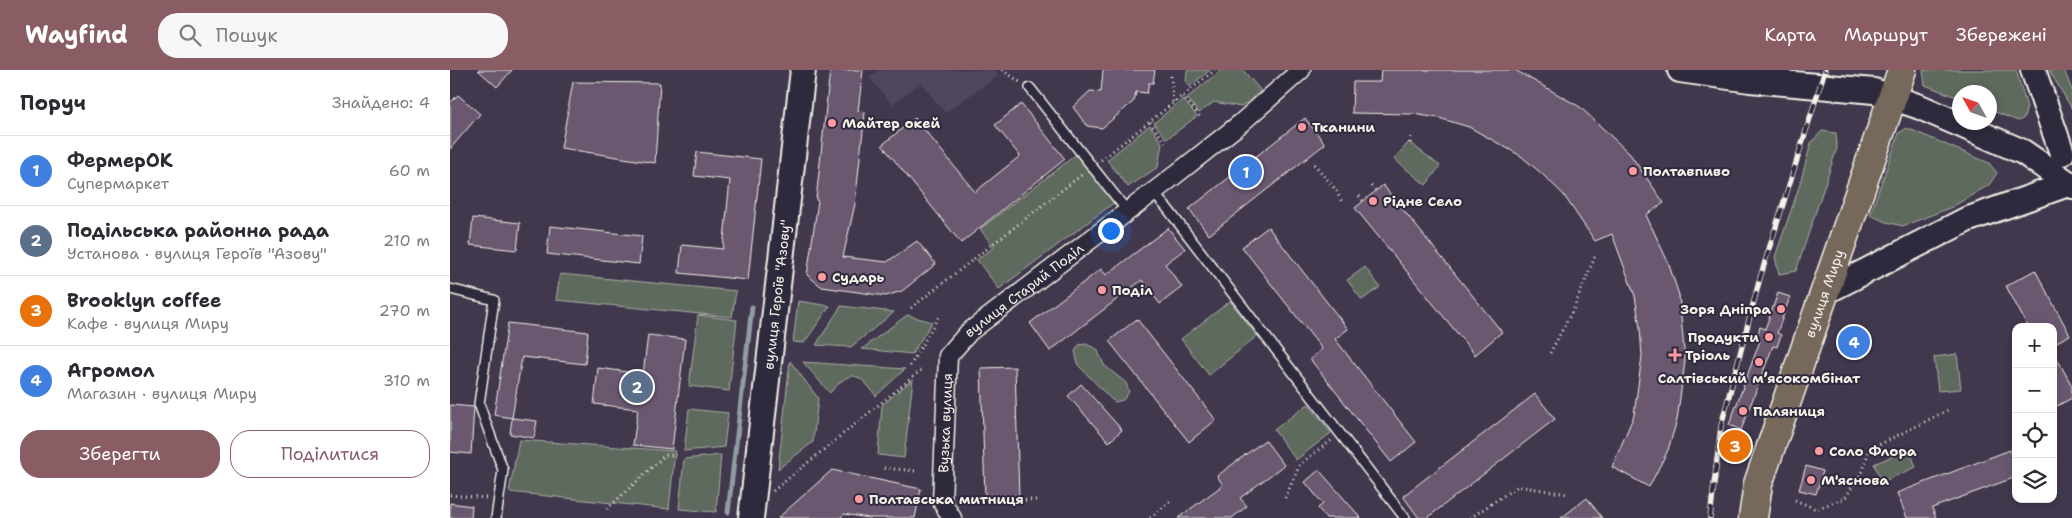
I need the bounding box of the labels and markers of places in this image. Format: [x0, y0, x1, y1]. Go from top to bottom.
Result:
place label: Майтер окей [842, 114, 941, 132]
marker: Майтер окей [826, 117, 838, 129]
place label: Тканини [1312, 118, 1375, 136]
marker: Тканини [1296, 121, 1308, 133]
pin: 1 [1230, 153, 1262, 191]
place label: Полтавпиво [1643, 162, 1730, 180]
marker: Полтавпиво [1627, 165, 1639, 177]
place label: Рідне Село [1383, 192, 1462, 210]
marker: Рідне Село [1367, 195, 1379, 207]
place label: Сударь [832, 268, 885, 286]
marker: Сударь [816, 271, 828, 283]
place label: Поділ [1112, 281, 1153, 299]
marker: Поділ [1096, 284, 1108, 296]
place label: Зоря Дніпра [1680, 300, 1771, 318]
marker: Зоря Дніпра [1775, 303, 1787, 315]
pin: 4 [1838, 323, 1870, 361]
place label: Продукти [1688, 328, 1759, 346]
marker: Продукти [1763, 331, 1775, 343]
place label: Тріоль [1685, 346, 1731, 364]
marker: Тріоль [1669, 349, 1681, 361]
marker: Салтівський мʼясокомбінат [1753, 356, 1765, 368]
pin: 2 [621, 368, 653, 406]
place label: Салтівський мʼясокомбінат [1658, 369, 1861, 387]
place label: Паляниця [1753, 402, 1825, 420]
marker: Паляниця [1737, 405, 1749, 417]
pin: 3 [1719, 427, 1751, 465]
place label: Соло Флора [1829, 442, 1917, 460]
marker: Соло Флора [1813, 445, 1825, 457]
place label: М'яснова [1821, 471, 1889, 489]
marker: М'яснова [1805, 474, 1817, 486]
place label: Полтавська митниця [869, 490, 1024, 508]
marker: Полтавська митниця [853, 493, 865, 505]

